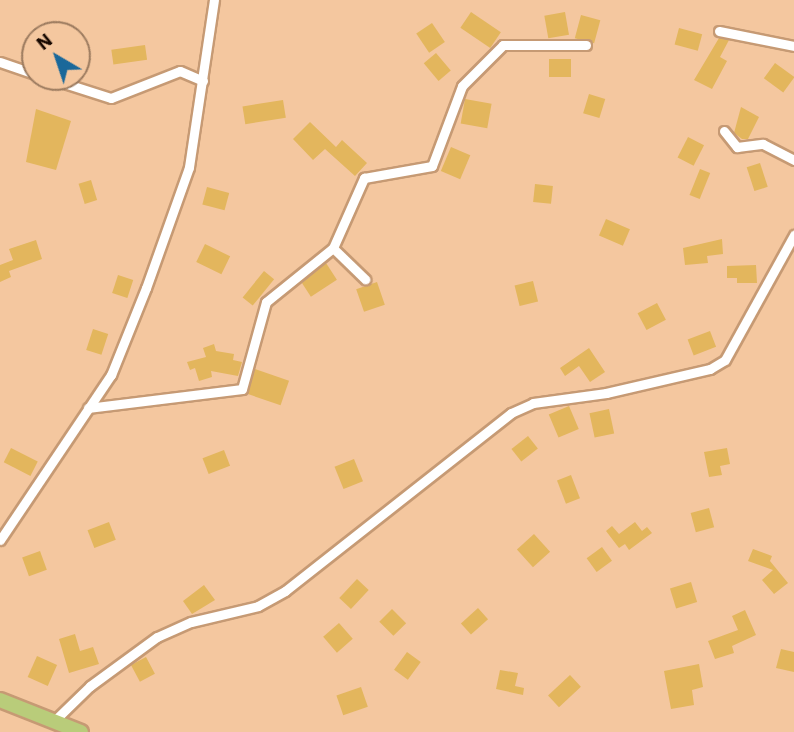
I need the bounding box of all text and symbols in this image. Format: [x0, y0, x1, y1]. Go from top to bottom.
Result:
north arrow [21, 21, 91, 91]
text: N [31, 28, 57, 55]

